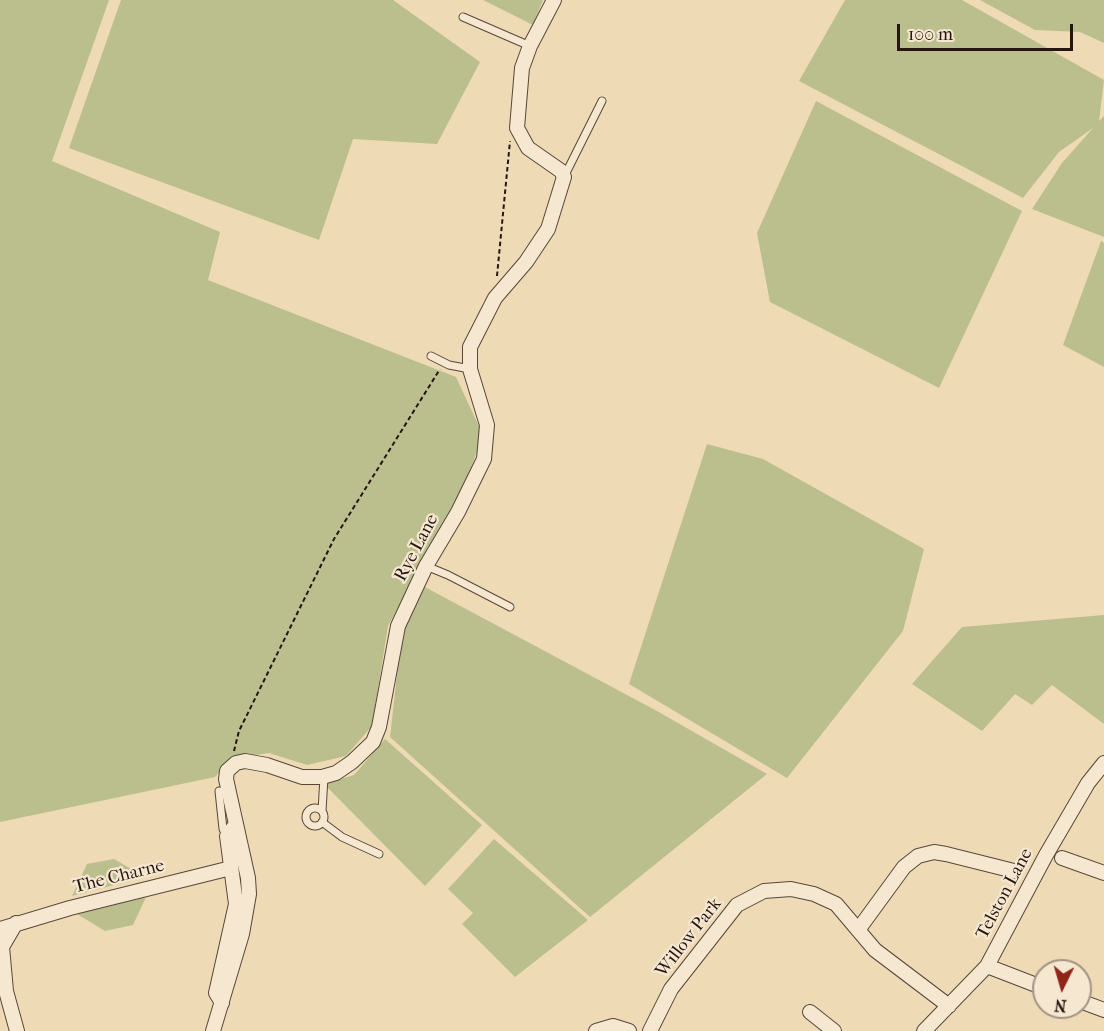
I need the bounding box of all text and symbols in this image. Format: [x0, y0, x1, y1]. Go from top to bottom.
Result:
scale bar [900, 12, 1076, 50]
text: 100 m [908, 24, 953, 45]
street label: Rye Lane [390, 511, 444, 585]
street label: Telston Lane [972, 845, 1038, 943]
street label: The Charne [71, 855, 167, 899]
street label: Willow Park [651, 894, 727, 982]
north arrow [1032, 959, 1092, 1019]
text: N [1054, 995, 1067, 1015]

